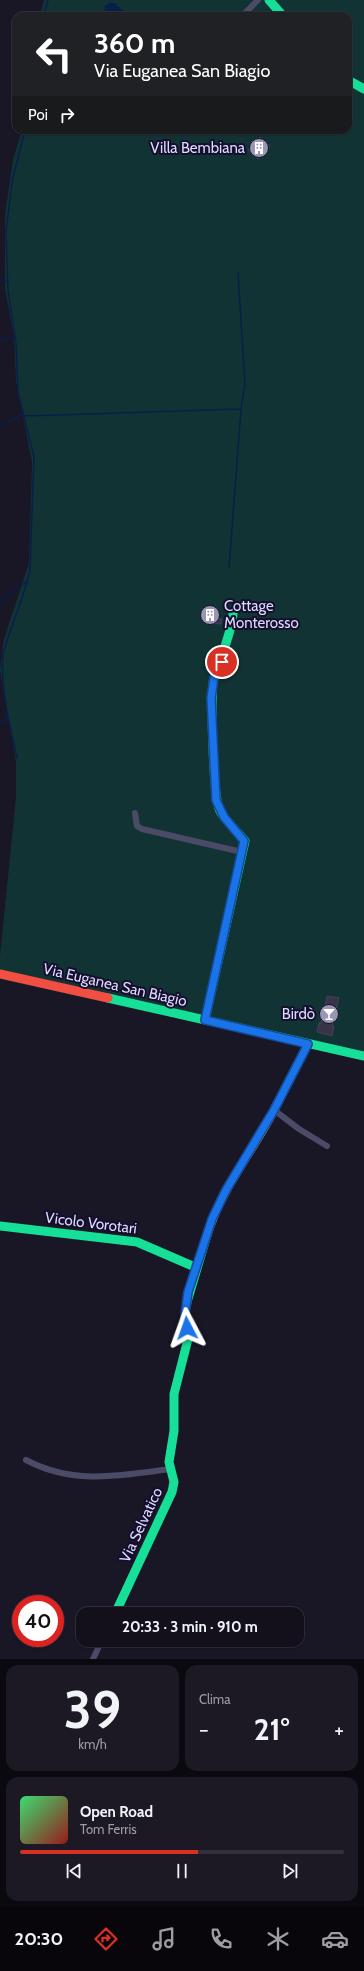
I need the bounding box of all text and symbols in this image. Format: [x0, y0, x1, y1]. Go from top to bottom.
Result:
text: 360 m [94, 26, 175, 60]
icon: left [28, 28, 80, 80]
text: Via Euganea San Biagio [94, 60, 270, 82]
icon: right [56, 104, 78, 126]
text: Poi [28, 106, 48, 124]
building icon: Villa Bembiana [248, 137, 270, 159]
place label: Villa Bembiana [150, 139, 246, 157]
place label: Cottage Monterosso [224, 597, 299, 632]
building icon: Cottage Monterosso [199, 604, 221, 626]
pin [205, 645, 239, 679]
icon: arrive [211, 651, 233, 673]
street label: Via Euganea San Biagio [41, 960, 189, 1010]
bar icon: Birdò [318, 1003, 340, 1025]
place label: Birdò [282, 1005, 315, 1023]
street label: Vicolo Vorotari [44, 1208, 138, 1238]
position arrow [166, 1307, 208, 1349]
street label: Via Selvatico [116, 1484, 166, 1566]
speed limit sign: 40 [12, 1595, 64, 1647]
text: 20:33 · 3 min · 910 m [122, 1618, 258, 1636]
text: 39 [64, 1678, 121, 1741]
text: Clima [199, 1691, 230, 1707]
text: 21° [254, 1711, 289, 1748]
text: − [199, 1716, 209, 1743]
text: + [334, 1716, 344, 1743]
text: km/h [78, 1736, 107, 1752]
text: Open Road [80, 1803, 153, 1821]
text: Tom Ferris [80, 1821, 137, 1837]
icon: previous [63, 1860, 85, 1882]
icon: pause [171, 1860, 193, 1882]
icon: next [279, 1860, 301, 1882]
icon: directions [92, 1925, 120, 1953]
icon: music [150, 1925, 178, 1953]
icon: phone [207, 1925, 235, 1953]
icon: climate [264, 1925, 292, 1953]
icon: car [321, 1925, 349, 1953]
text: 20:30 [15, 1928, 63, 1950]

